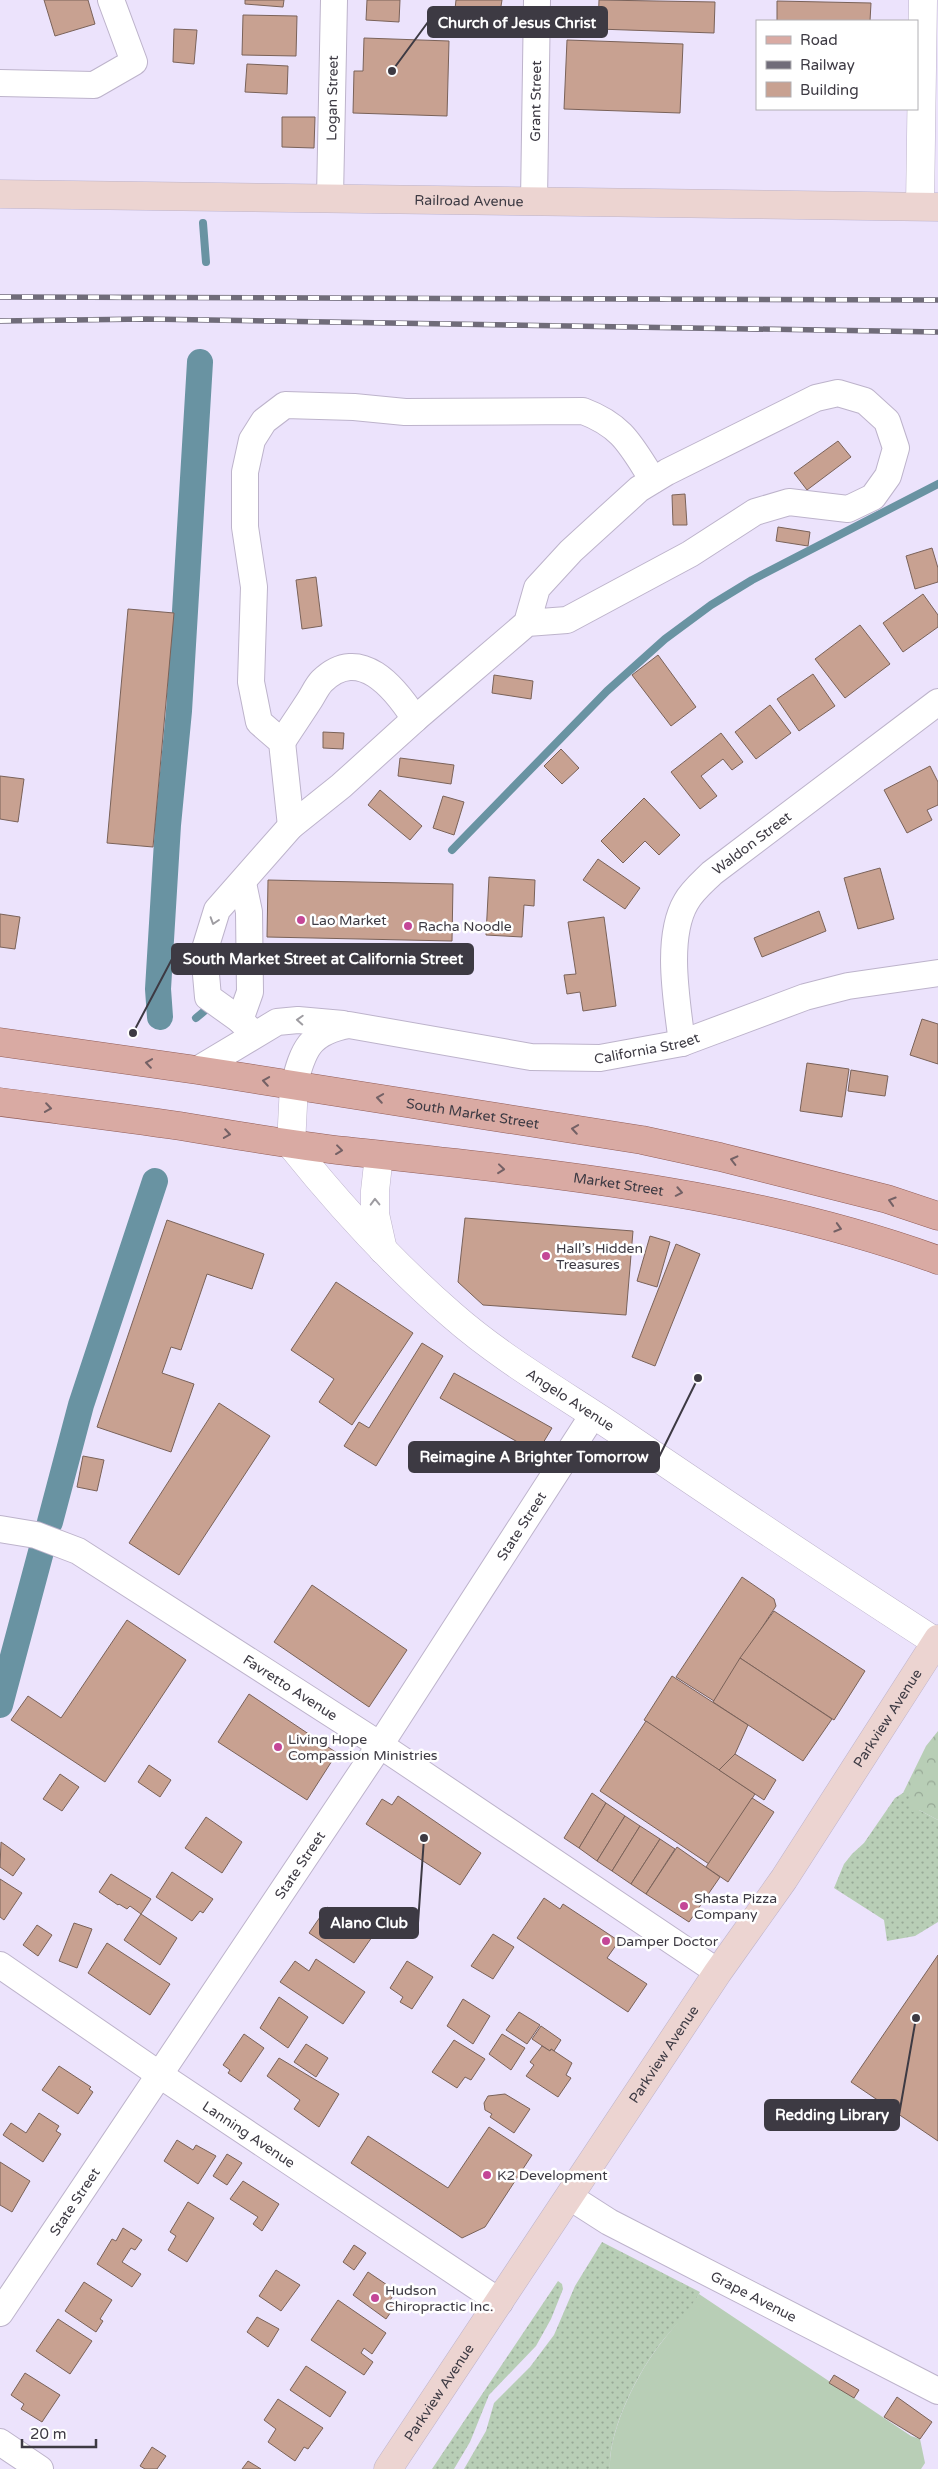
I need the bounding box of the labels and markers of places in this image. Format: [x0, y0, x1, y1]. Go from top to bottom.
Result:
callout: Church of Jesus Christ [428, 7, 607, 37]
place label: Lao Market [311, 912, 387, 929]
marker: Lao Market [295, 914, 307, 926]
place label: Racha Noodle [418, 918, 512, 935]
marker: Racha Noodle [402, 920, 414, 932]
callout: South Market Street at California Street [172, 944, 473, 974]
place label: Hall’s Hidden Treasures [556, 1240, 643, 1273]
marker: Hall’s Hidden Treasures [540, 1250, 552, 1262]
callout: Reimagine A Brighter Tomorrow [409, 1442, 659, 1472]
place label: Living Hope Compassion Ministries [288, 1731, 438, 1764]
marker: Living Hope Compassion Ministries [272, 1741, 284, 1753]
place label: Shasta Pizza Company [694, 1890, 777, 1923]
marker: Shasta Pizza Company [678, 1900, 690, 1912]
callout: Alano Club [320, 1908, 418, 1938]
place label: Damper Doctor [616, 1933, 719, 1950]
marker: Damper Doctor [600, 1935, 612, 1947]
callout: Redding Library [765, 2100, 899, 2130]
place label: K2 Development [497, 2167, 608, 2184]
marker: K2 Development [481, 2169, 493, 2181]
place label: Hudson Chiropractic Inc. [385, 2282, 493, 2315]
marker: Hudson Chiropractic Inc. [369, 2292, 381, 2304]

